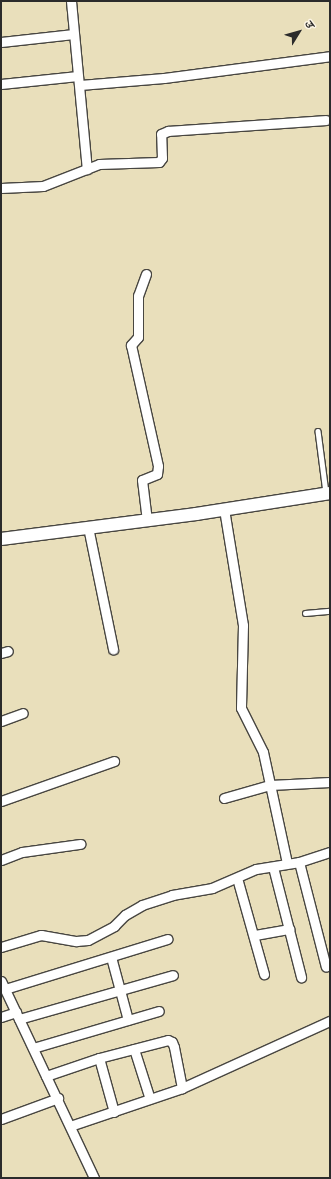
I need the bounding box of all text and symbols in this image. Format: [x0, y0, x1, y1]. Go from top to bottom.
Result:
north arrow [279, 12, 319, 52]
text: उ [299, 17, 318, 33]

